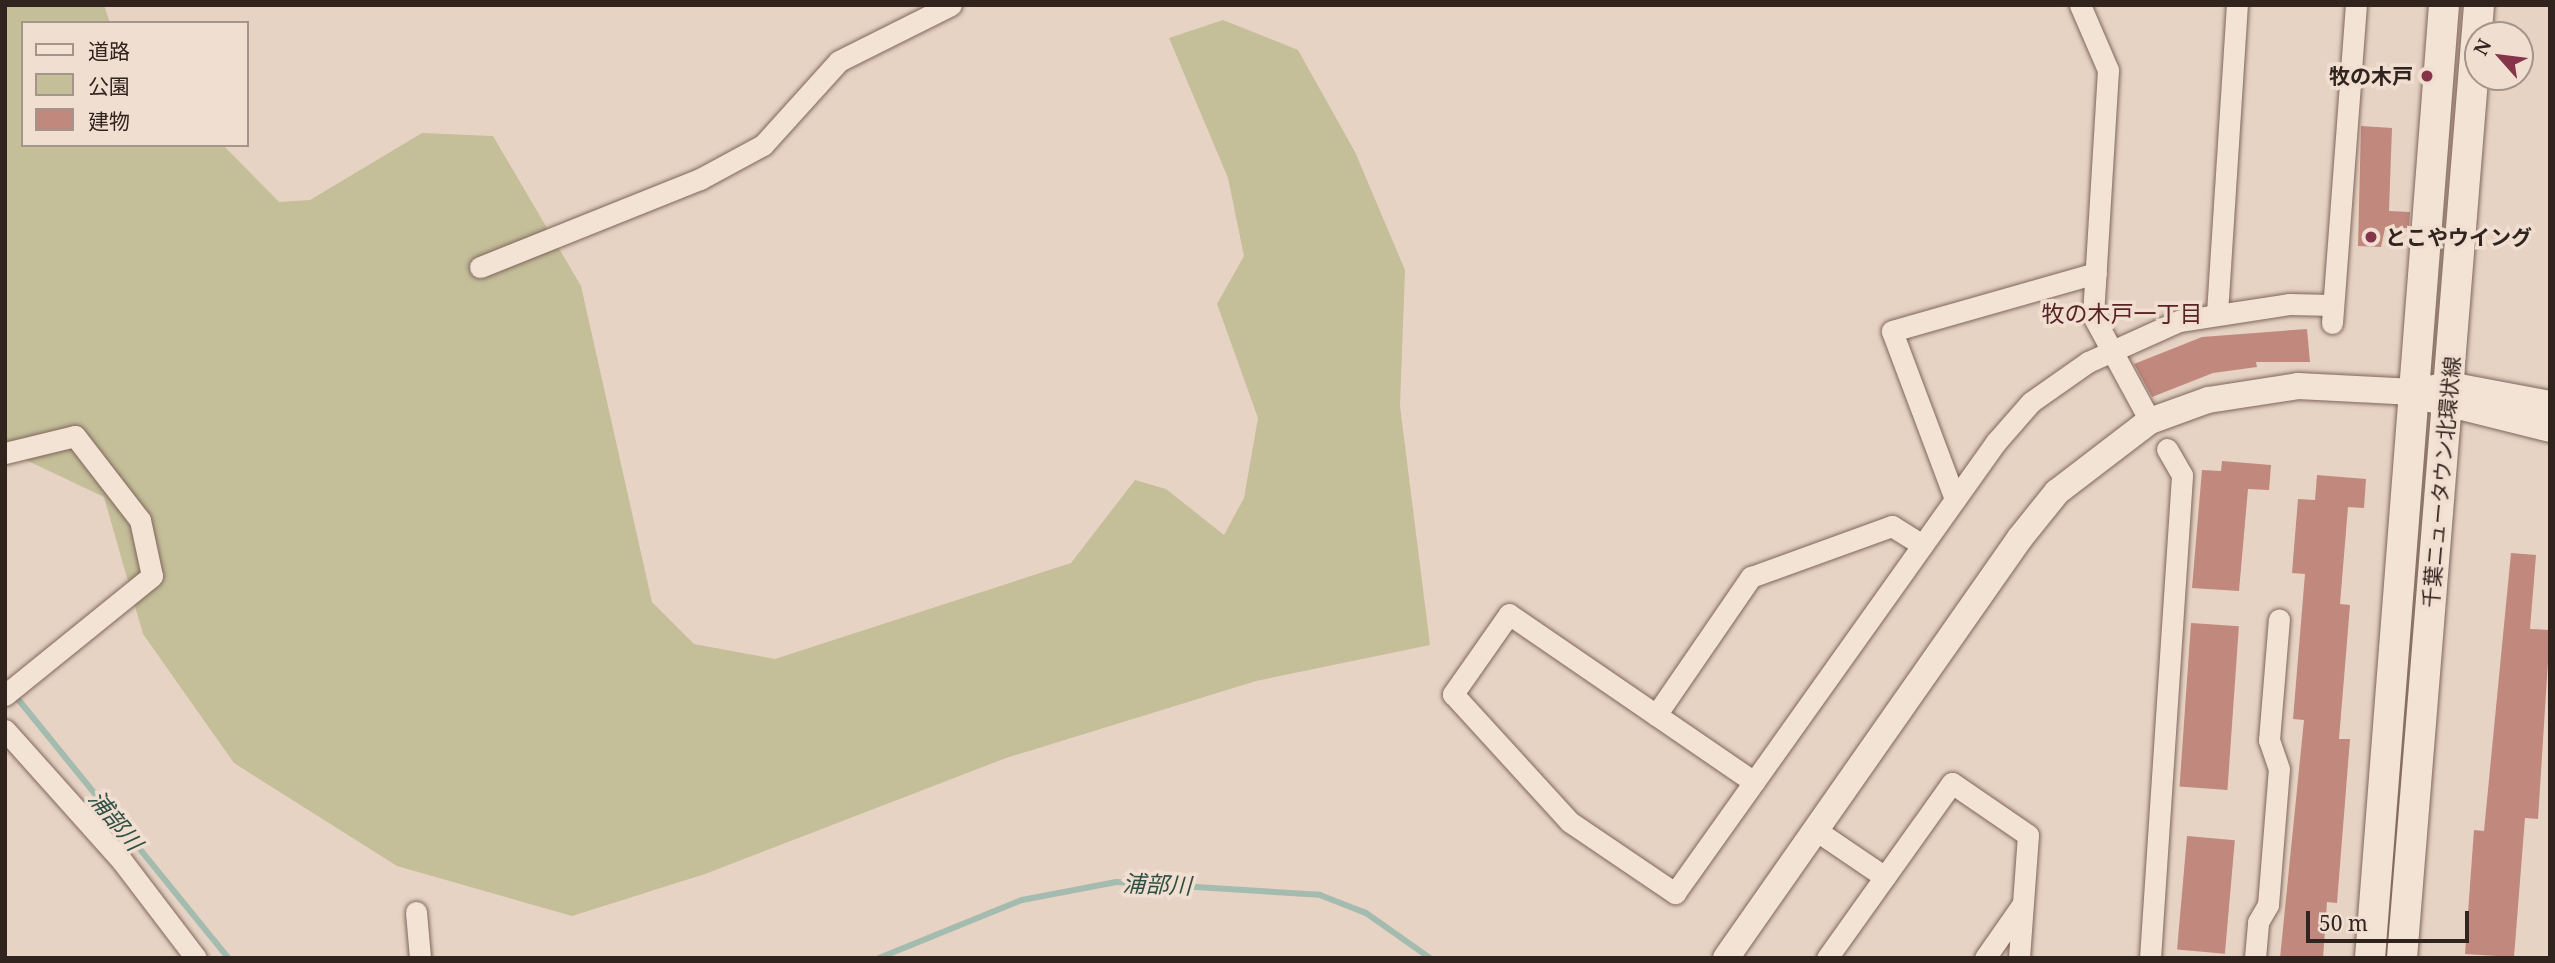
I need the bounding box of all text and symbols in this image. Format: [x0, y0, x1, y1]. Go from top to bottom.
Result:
legend [21, 21, 248, 147]
north arrow [2464, 21, 2534, 91]
text: N [2467, 34, 2497, 60]
text: 道路 [88, 37, 130, 65]
place label: 牧の木戸 [2329, 63, 2413, 89]
marker: 牧の木戸 [2419, 68, 2435, 84]
text: 公園 [88, 72, 130, 100]
text: 建物 [88, 107, 130, 135]
place label: とこやウイング [2385, 224, 2532, 250]
marker: とこやウイング [2363, 229, 2379, 245]
district label: 牧の木戸一丁目 [2042, 299, 2202, 327]
street label: 千葉ニュータウン北環状線 [2417, 355, 2465, 609]
water label: 浦部川 [84, 785, 148, 855]
water label: 浦部川 [1122, 869, 1192, 899]
scale bar [2310, 897, 2473, 941]
text: 50 m [2319, 909, 2368, 937]

